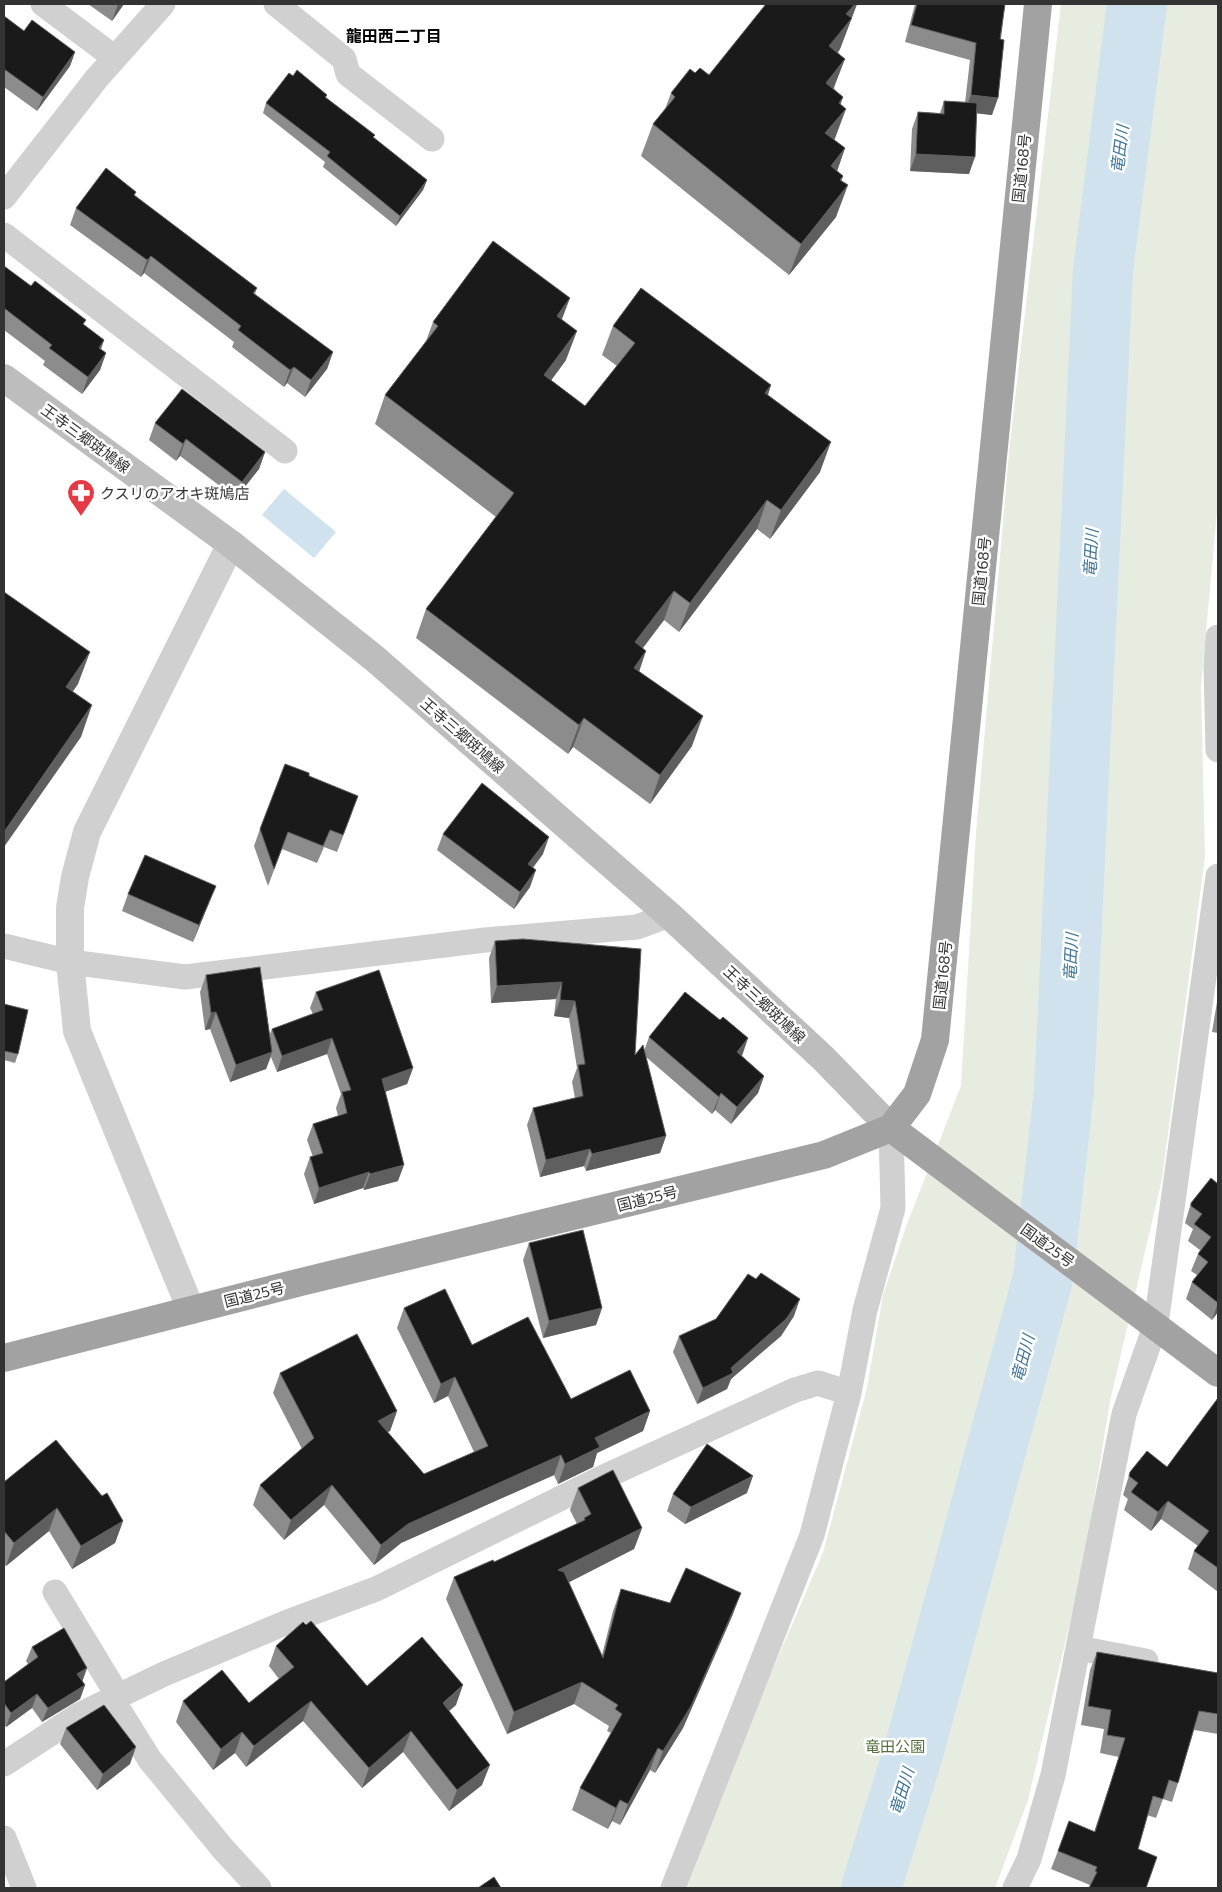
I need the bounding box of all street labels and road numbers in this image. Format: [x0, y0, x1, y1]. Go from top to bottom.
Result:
street label: 国道168号 [1008, 132, 1034, 204]
street label: 王寺三郷斑鳩線 [38, 400, 134, 476]
street label: 国道168号 [968, 535, 994, 607]
street label: 王寺三郷斑鳩線 [417, 694, 509, 776]
street label: 国道168号 [929, 939, 955, 1011]
street label: 王寺三郷斑鳩線 [720, 962, 810, 1046]
street label: 国道25号 [615, 1182, 679, 1214]
street label: 国道25号 [1018, 1220, 1078, 1270]
street label: 国道25号 [222, 1278, 286, 1310]

